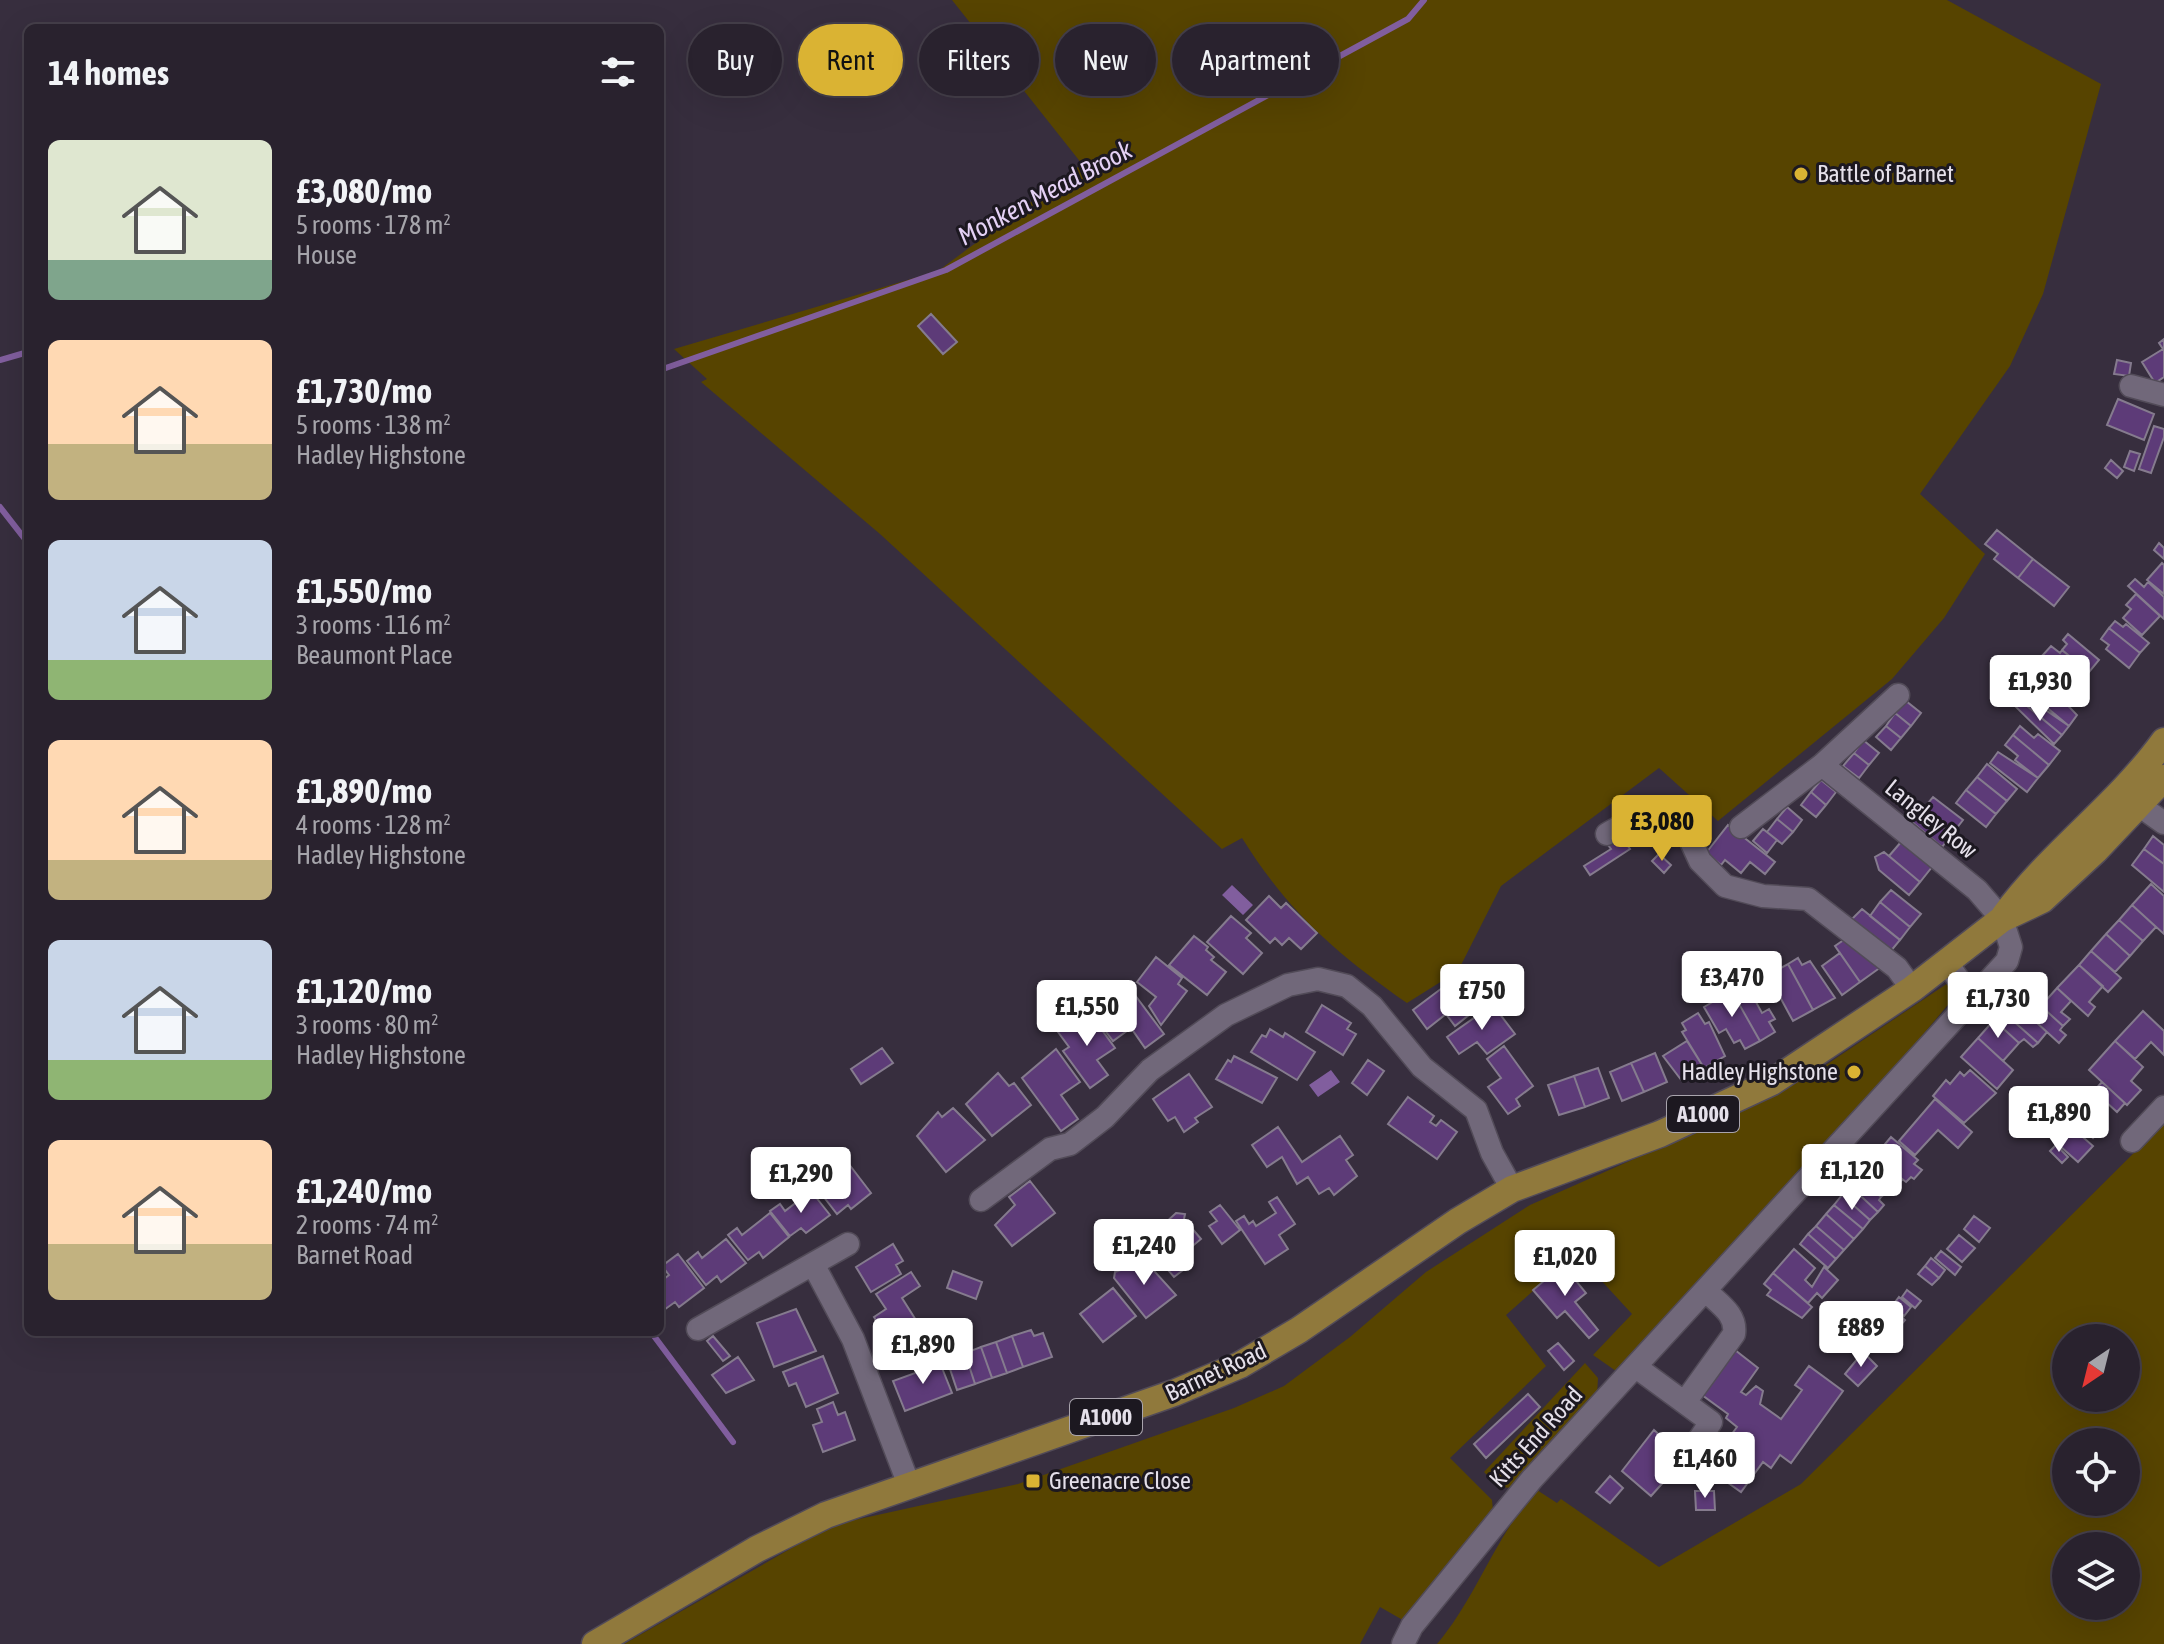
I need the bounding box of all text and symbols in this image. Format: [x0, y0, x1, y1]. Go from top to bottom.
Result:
chip: Buy [688, 24, 782, 96]
chip: Rent [798, 24, 903, 96]
chip: Filters [919, 24, 1039, 96]
chip: New [1055, 24, 1156, 96]
chip: Apartment [1172, 24, 1339, 96]
icon: filters [596, 50, 640, 94]
text: 14 homes [48, 53, 169, 92]
water label: Monken Mead Brook [953, 134, 1138, 252]
place label: Battle of Barnet [1817, 160, 1954, 187]
marker: Battle of Barnet [1792, 165, 1810, 183]
text: £3,080/mo [296, 171, 432, 210]
icon: home [112, 172, 208, 268]
text: 5 rooms · 178 m² [296, 210, 451, 240]
text: House [296, 240, 357, 270]
text: £1,730/mo [296, 371, 432, 410]
icon: home [112, 372, 208, 468]
text: 5 rooms · 138 m² [296, 410, 451, 440]
text: Hadley Highstone [296, 440, 466, 470]
text: £1,550/mo [296, 571, 432, 610]
icon: home [112, 572, 208, 668]
text: 3 rooms · 116 m² [296, 610, 451, 640]
text: Beaumont Place [296, 640, 453, 670]
pin: £1,930 [1975, 655, 2105, 723]
text: £1,930 [2008, 666, 2072, 696]
text: £1,890/mo [296, 771, 432, 810]
icon: home [112, 772, 208, 868]
street label: Langley Row [1880, 774, 1982, 864]
pin: £3,080 [1597, 795, 1727, 863]
text: £3,080 [1630, 806, 1694, 836]
text: 4 rooms · 128 m² [296, 810, 451, 840]
text: Hadley Highstone [296, 840, 466, 870]
pin: £3,470 [1667, 951, 1797, 1019]
text: £3,470 [1700, 962, 1764, 992]
pin: £750 [1435, 964, 1529, 1032]
text: £1,120/mo [296, 971, 432, 1010]
icon: home [112, 972, 208, 1068]
pin: £1,730 [1933, 972, 2063, 1040]
text: £750 [1458, 975, 1506, 1005]
pin: £1,550 [1022, 980, 1152, 1048]
text: £1,730 [1966, 983, 2030, 1013]
text: £1,550 [1055, 991, 1119, 1021]
text: 3 rooms · 80 m² [296, 1010, 438, 1040]
text: Hadley Highstone [296, 1040, 466, 1070]
place label: Hadley Highstone [1681, 1058, 1838, 1085]
marker: Hadley Highstone [1845, 1063, 1863, 1081]
pin: £1,890 [1994, 1086, 2124, 1154]
road number: A1000 [1667, 1096, 1739, 1132]
text: £1,890 [2027, 1097, 2091, 1127]
pin: £1,120 [1787, 1144, 1917, 1212]
pin: £1,290 [736, 1147, 866, 1215]
text: £1,120 [1820, 1155, 1884, 1185]
text: £1,290 [769, 1158, 833, 1188]
text: £1,240/mo [296, 1171, 432, 1210]
icon: home [112, 1172, 208, 1268]
text: 2 rooms · 74 m² [296, 1210, 438, 1240]
pin: £1,240 [1079, 1219, 1209, 1287]
text: £1,240 [1112, 1230, 1176, 1260]
pin: £1,020 [1500, 1230, 1630, 1298]
text: Barnet Road [296, 1240, 413, 1270]
text: £1,020 [1533, 1241, 1597, 1271]
pin: £889 [1814, 1301, 1908, 1369]
text: £889 [1837, 1312, 1885, 1342]
pin: £1,890 [858, 1318, 988, 1386]
north arrow [2052, 1324, 2140, 1412]
map controls [2052, 1324, 2140, 1620]
text: £1,890 [891, 1329, 955, 1359]
street label: Barnet Road [1161, 1336, 1271, 1407]
street label: Kitts End Road [1484, 1381, 1588, 1492]
road number: A1000 [1070, 1399, 1142, 1435]
button: locate [2052, 1428, 2140, 1516]
pin: £1,460 [1640, 1432, 1770, 1500]
text: £1,460 [1673, 1443, 1737, 1473]
place label: Greenacre Close [1049, 1467, 1191, 1494]
marker: Greenacre Close [1024, 1472, 1042, 1490]
button: layers [2052, 1532, 2140, 1620]

